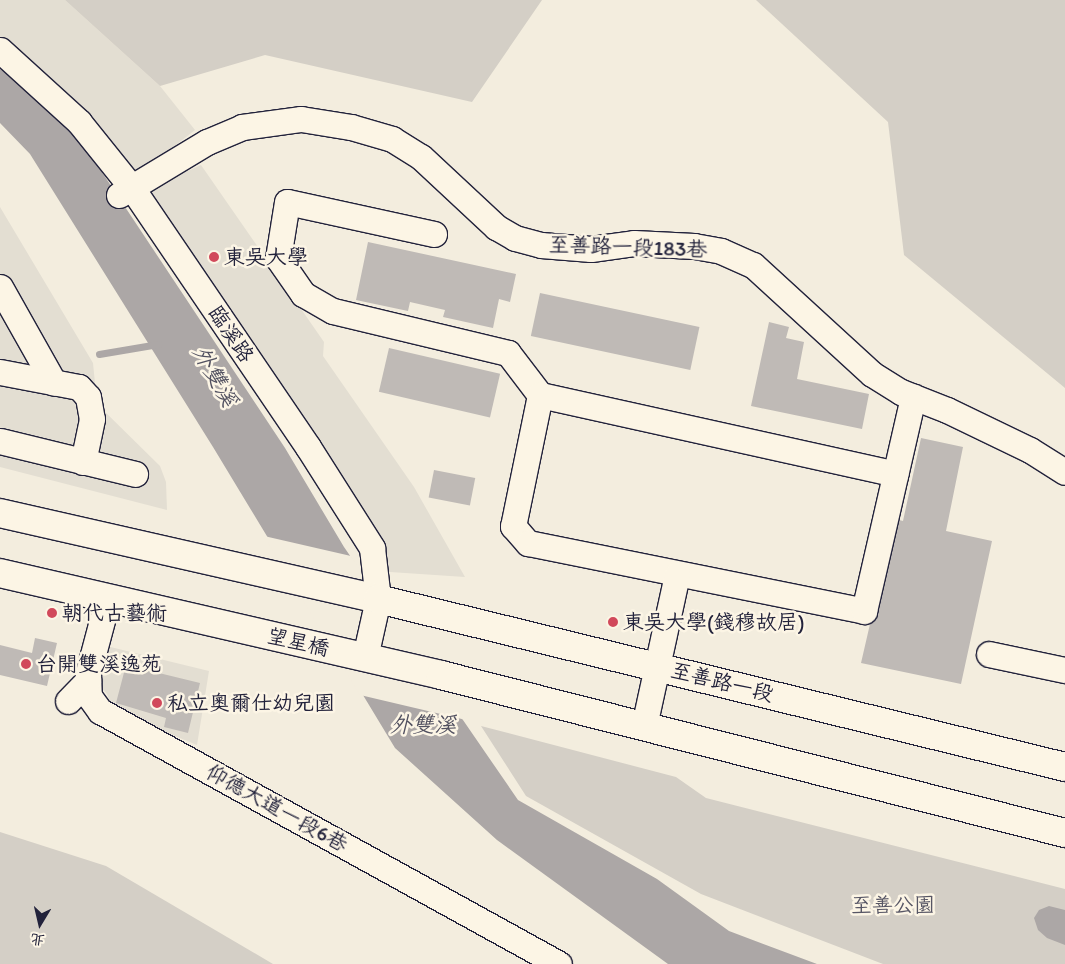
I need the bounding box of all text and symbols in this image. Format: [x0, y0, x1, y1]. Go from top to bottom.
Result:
street label: 至善路一段183巷 [548, 232, 708, 262]
place label: 東吳大學 [224, 244, 308, 270]
marker: 東吳大學 [208, 251, 220, 263]
street label: 臨溪路 [203, 301, 259, 367]
water label: 外雙溪 [187, 341, 243, 411]
place label: 朝代古藝術 [62, 600, 167, 626]
marker: 朝代古藝術 [46, 607, 58, 619]
place label: 東吳大學(錢穆故居) [623, 609, 805, 635]
marker: 東吳大學(錢穆故居) [607, 616, 619, 628]
street label: 望星橋 [264, 623, 332, 661]
place label: 台開雙溪逸苑 [36, 651, 162, 677]
street label: 至善路一段 [668, 657, 776, 707]
marker: 台開雙溪逸苑 [20, 658, 32, 670]
place label: 私立奧爾仕幼兒園 [167, 690, 335, 716]
marker: 私立奧爾仕幼兒園 [151, 697, 163, 709]
water label: 外雙溪 [390, 712, 456, 738]
street label: 仰德大道一段6巷 [202, 759, 352, 857]
park label: 至善公園 [851, 892, 935, 918]
north arrow [15, 899, 65, 949]
text: 北 [29, 930, 46, 949]

